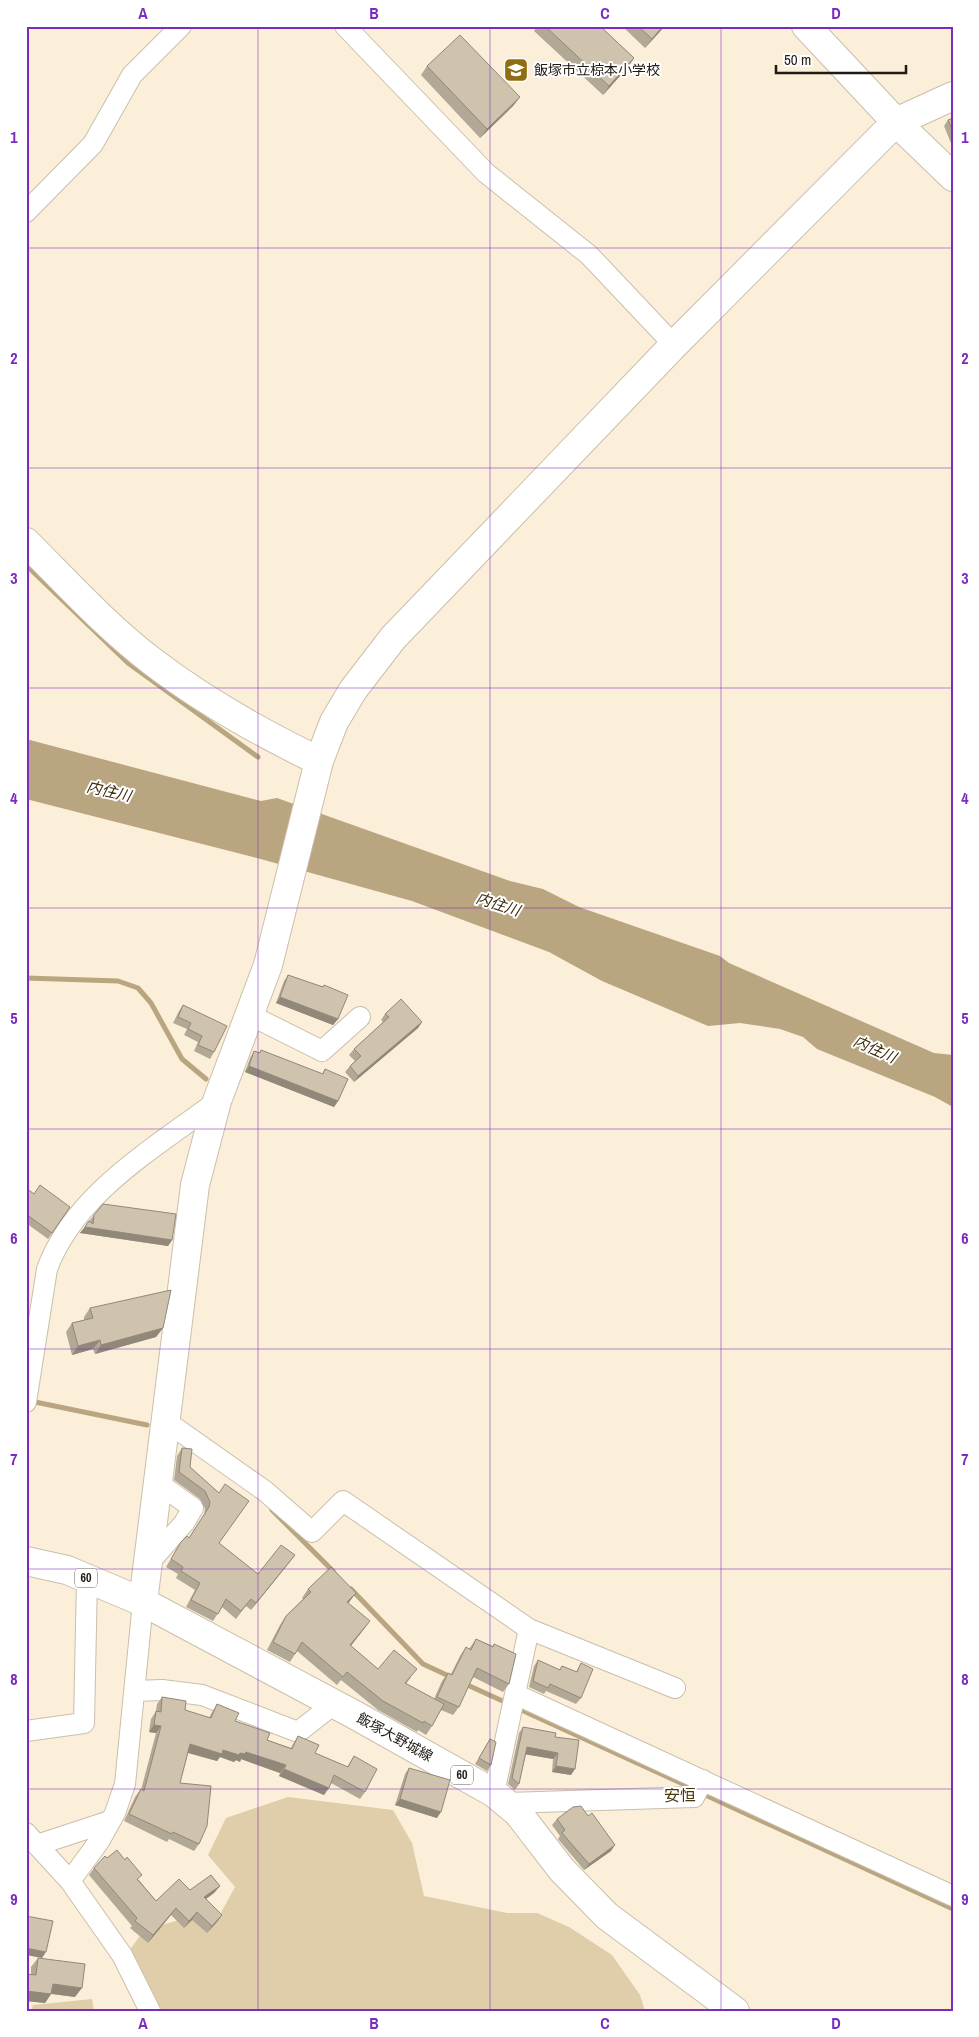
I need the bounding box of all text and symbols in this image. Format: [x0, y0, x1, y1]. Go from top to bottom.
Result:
text: A [138, 2, 148, 24]
text: B [369, 2, 379, 24]
text: C [600, 2, 610, 24]
text: D [831, 2, 841, 24]
scale bar [776, 42, 906, 74]
text: 50 m [784, 49, 811, 70]
school or university icon: 飯塚市立椋本小学校 [503, 57, 529, 83]
place label: 飯塚市立椋本小学校 [534, 61, 660, 79]
text: 1 [10, 126, 18, 148]
text: 1 [961, 126, 969, 148]
text: 2 [10, 347, 18, 369]
text: 2 [961, 347, 969, 369]
text: 3 [10, 567, 18, 589]
text: 3 [961, 567, 969, 589]
water label: 内住川 [85, 776, 135, 807]
text: 4 [10, 787, 18, 809]
text: 4 [961, 787, 969, 809]
water label: 内住川 [473, 887, 525, 922]
text: 5 [10, 1007, 18, 1029]
text: 5 [961, 1007, 969, 1029]
water label: 内住川 [850, 1030, 902, 1069]
text: 6 [10, 1227, 18, 1249]
text: 6 [961, 1227, 969, 1249]
text: 7 [10, 1448, 18, 1470]
text: 7 [961, 1448, 969, 1470]
road number: 60 [75, 1569, 97, 1588]
text: 8 [10, 1668, 18, 1690]
text: 8 [961, 1668, 969, 1690]
street label: 飯塚大野城線 [354, 1709, 436, 1765]
road number: 60 [451, 1766, 473, 1784]
district label: 安恒 [664, 1784, 696, 1806]
text: 9 [10, 1888, 18, 1910]
text: 9 [961, 1888, 969, 1910]
text: A [138, 2012, 148, 2034]
text: B [369, 2012, 379, 2034]
text: C [600, 2012, 610, 2034]
text: D [831, 2012, 841, 2034]

